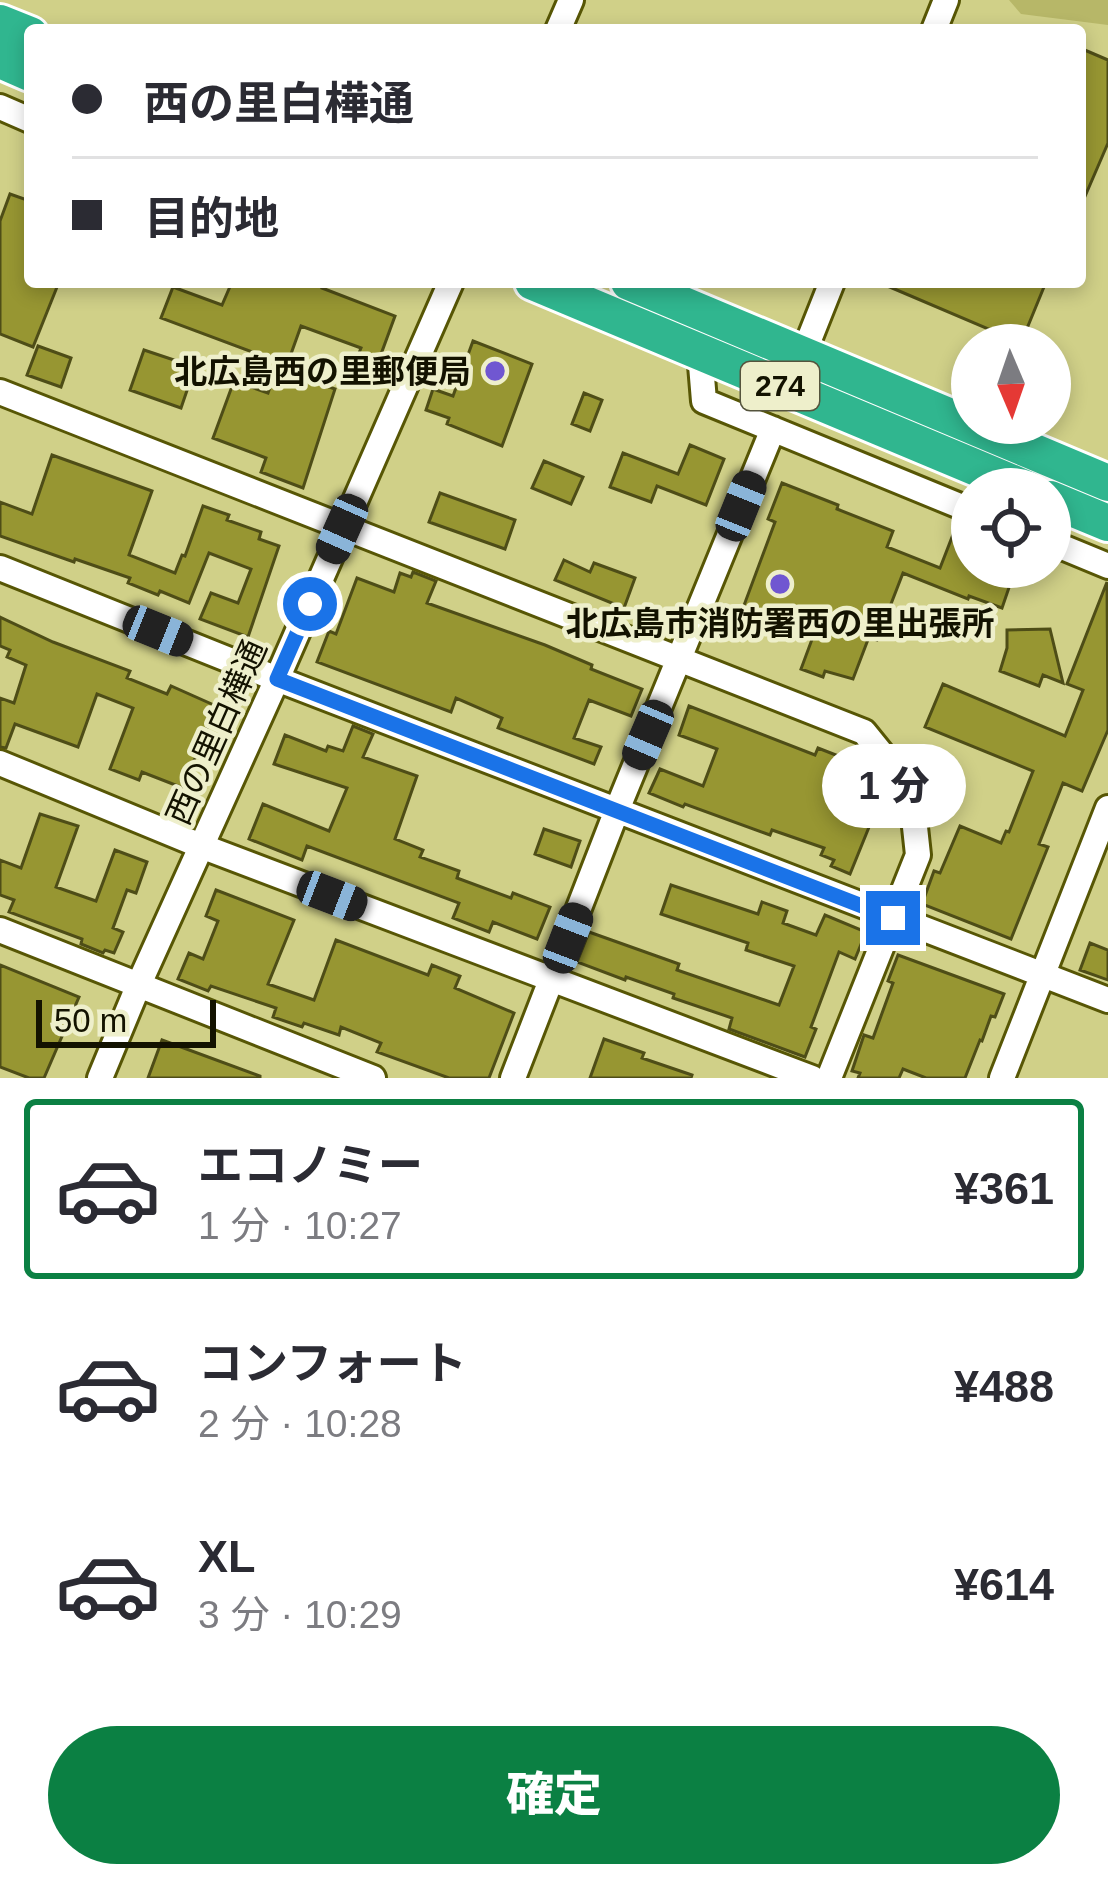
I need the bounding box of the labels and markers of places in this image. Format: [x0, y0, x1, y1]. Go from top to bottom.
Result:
place label: 北広島西の里郵便局 [174, 353, 471, 390]
marker: 北広島西の里郵便局 [482, 358, 508, 384]
marker: 北広島市消防署西の里出張所 [767, 571, 793, 597]
place label: 北広島市消防署西の里出張所 [566, 605, 995, 642]

